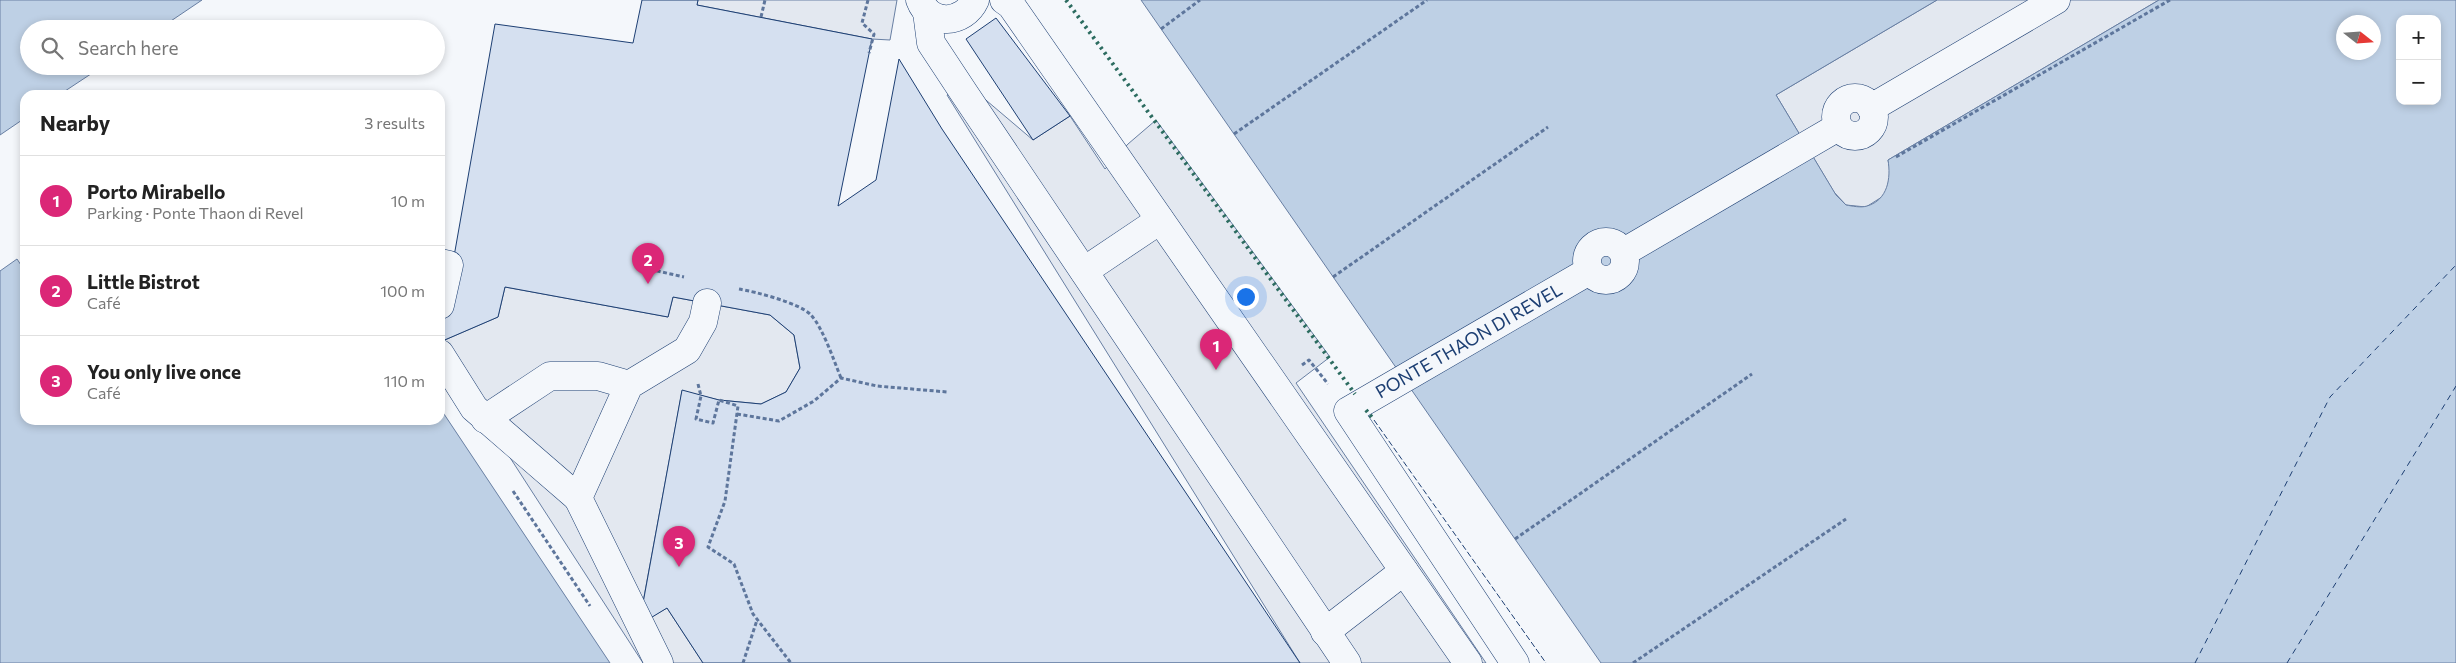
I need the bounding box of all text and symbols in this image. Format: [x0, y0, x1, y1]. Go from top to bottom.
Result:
north arrow [2336, 15, 2381, 60]
map controls [2396, 15, 2441, 105]
button: + [2396, 15, 2441, 60]
search box [20, 20, 445, 75]
icon: search [38, 34, 66, 62]
text: Search here [78, 36, 178, 59]
button: − [2396, 60, 2441, 105]
text: Nearby [40, 110, 110, 135]
text: 3 results [364, 113, 425, 132]
text: Porto Mirabello [87, 180, 225, 203]
text: 1 [52, 191, 60, 210]
text: 10 m [391, 191, 425, 210]
text: Parking · Ponte Thaon di Revel [87, 203, 304, 222]
pin: 2 [632, 243, 664, 284]
text: Little Bistrot [87, 270, 200, 293]
street label: PONTE THAON DI REVEL [1371, 278, 1566, 403]
text: 2 [51, 281, 61, 300]
text: 100 m [380, 281, 425, 300]
your location [1233, 284, 1259, 310]
text: Café [87, 293, 121, 312]
pin: 1 [1200, 329, 1232, 370]
text: You only live once [87, 360, 241, 383]
text: 3 [51, 371, 61, 390]
text: 110 m [384, 371, 425, 390]
text: Café [87, 383, 121, 402]
pin: 3 [663, 526, 695, 567]

